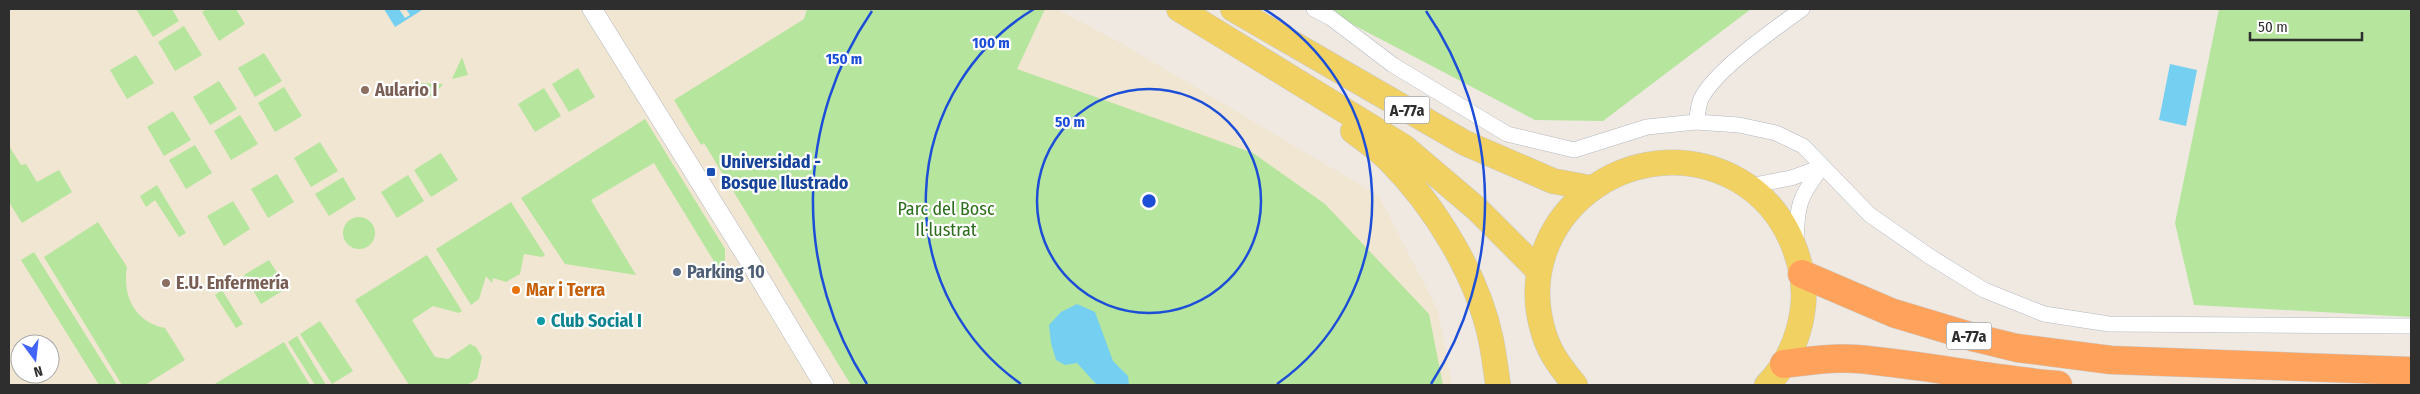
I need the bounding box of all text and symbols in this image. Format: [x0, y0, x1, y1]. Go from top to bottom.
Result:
scale bar [2250, 10, 2362, 42]
text: 50 m [2258, 18, 2288, 36]
text: 100 m [972, 34, 1010, 52]
text: 150 m [826, 50, 862, 68]
place label: Aulario I [374, 79, 437, 101]
marker: Aulario I [359, 84, 371, 96]
road number: A-77a [1384, 96, 1430, 124]
text: 50 m [1055, 113, 1085, 131]
place label: Universidad - Bosque Ilustrado [721, 151, 849, 194]
marker: Universidad - Bosque Ilustrado [705, 166, 717, 178]
centre of rings [1140, 192, 1158, 210]
park label: Parc del Bosc Il·lustrat [897, 198, 995, 241]
place label: Parking 10 [687, 261, 765, 283]
marker: Parking 10 [671, 266, 683, 278]
place label: E.U. Enfermería [176, 272, 289, 294]
marker: E.U. Enfermería [160, 277, 172, 289]
place label: Mar i Terra [526, 279, 605, 301]
marker: Mar i Terra [510, 284, 522, 296]
place label: Club Social I [551, 310, 642, 332]
marker: Club Social I [535, 315, 547, 327]
road number: A-77a [1946, 322, 1992, 350]
north arrow [10, 334, 60, 384]
text: N [32, 362, 44, 380]

